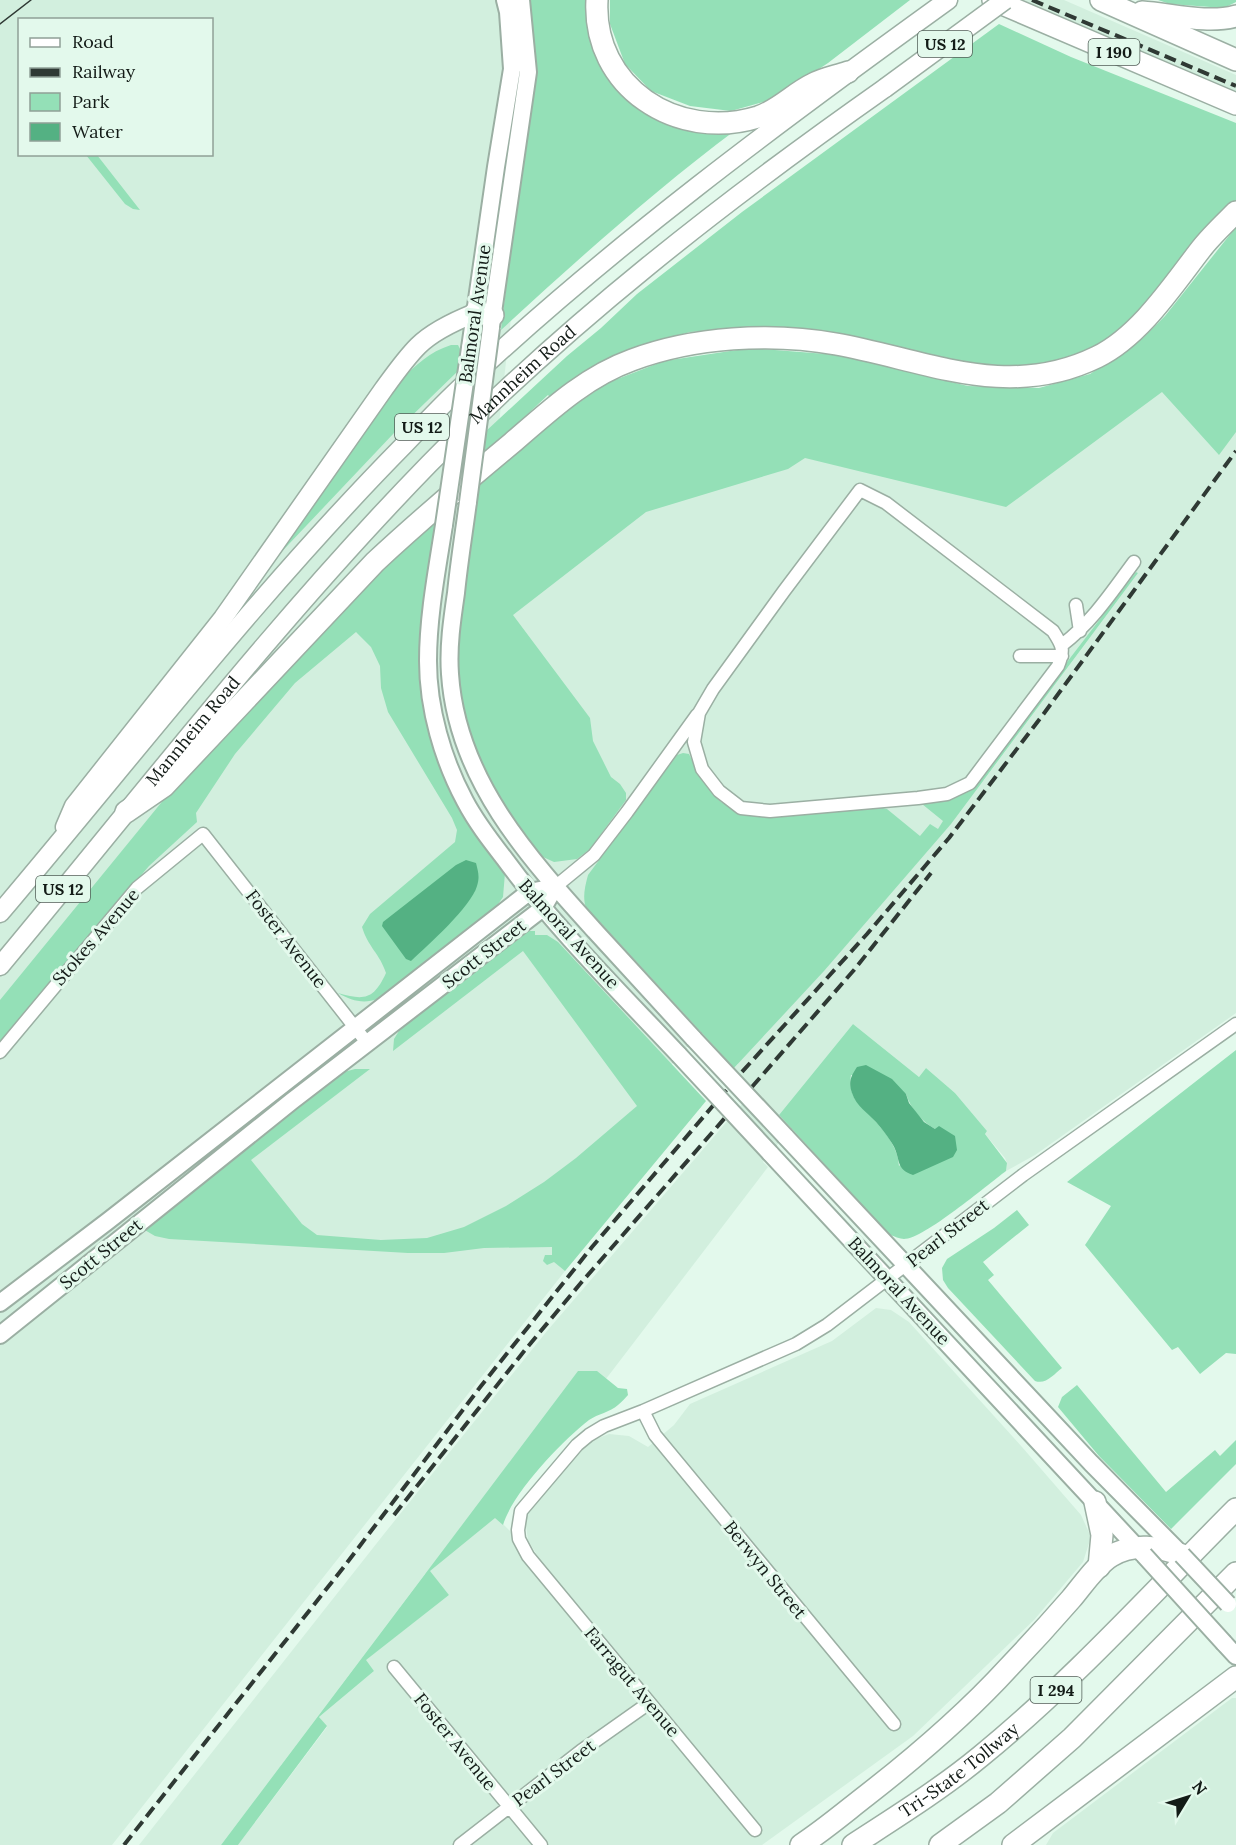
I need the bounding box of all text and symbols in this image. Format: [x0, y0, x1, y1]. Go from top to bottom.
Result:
legend [18, 18, 213, 156]
text: Road [72, 30, 114, 53]
road number: US 12 [918, 31, 972, 57]
road number: I 190 [1088, 39, 1140, 65]
text: Railway [72, 60, 136, 83]
text: Park [72, 90, 110, 113]
text: Water [72, 120, 123, 143]
street label: Balmoral Avenue [453, 243, 496, 385]
street label: Mannheim Road [464, 320, 580, 429]
road number: US 12 [395, 414, 449, 440]
street label: Mannheim Road [140, 671, 245, 791]
street label: Balmoral Avenue [514, 874, 625, 993]
road number: US 12 [36, 876, 90, 902]
street label: Stokes Avenue [47, 883, 144, 990]
street label: Foster Avenue [241, 885, 332, 993]
street label: Scott Street [437, 914, 530, 993]
street label: Pearl Street [902, 1193, 993, 1272]
street label: Scott Street [55, 1213, 147, 1294]
street label: Balmoral Avenue [843, 1232, 956, 1350]
street label: Berwyn Street [719, 1516, 812, 1623]
street label: Farragut Avenue [580, 1622, 685, 1742]
road number: I 294 [1030, 1677, 1082, 1703]
street label: Foster Avenue [409, 1688, 502, 1795]
street label: Tri-State Tollway [895, 1717, 1024, 1823]
street label: Pearl Street [508, 1734, 600, 1811]
north arrow [1158, 1767, 1218, 1827]
text: N [1188, 1777, 1212, 1799]

